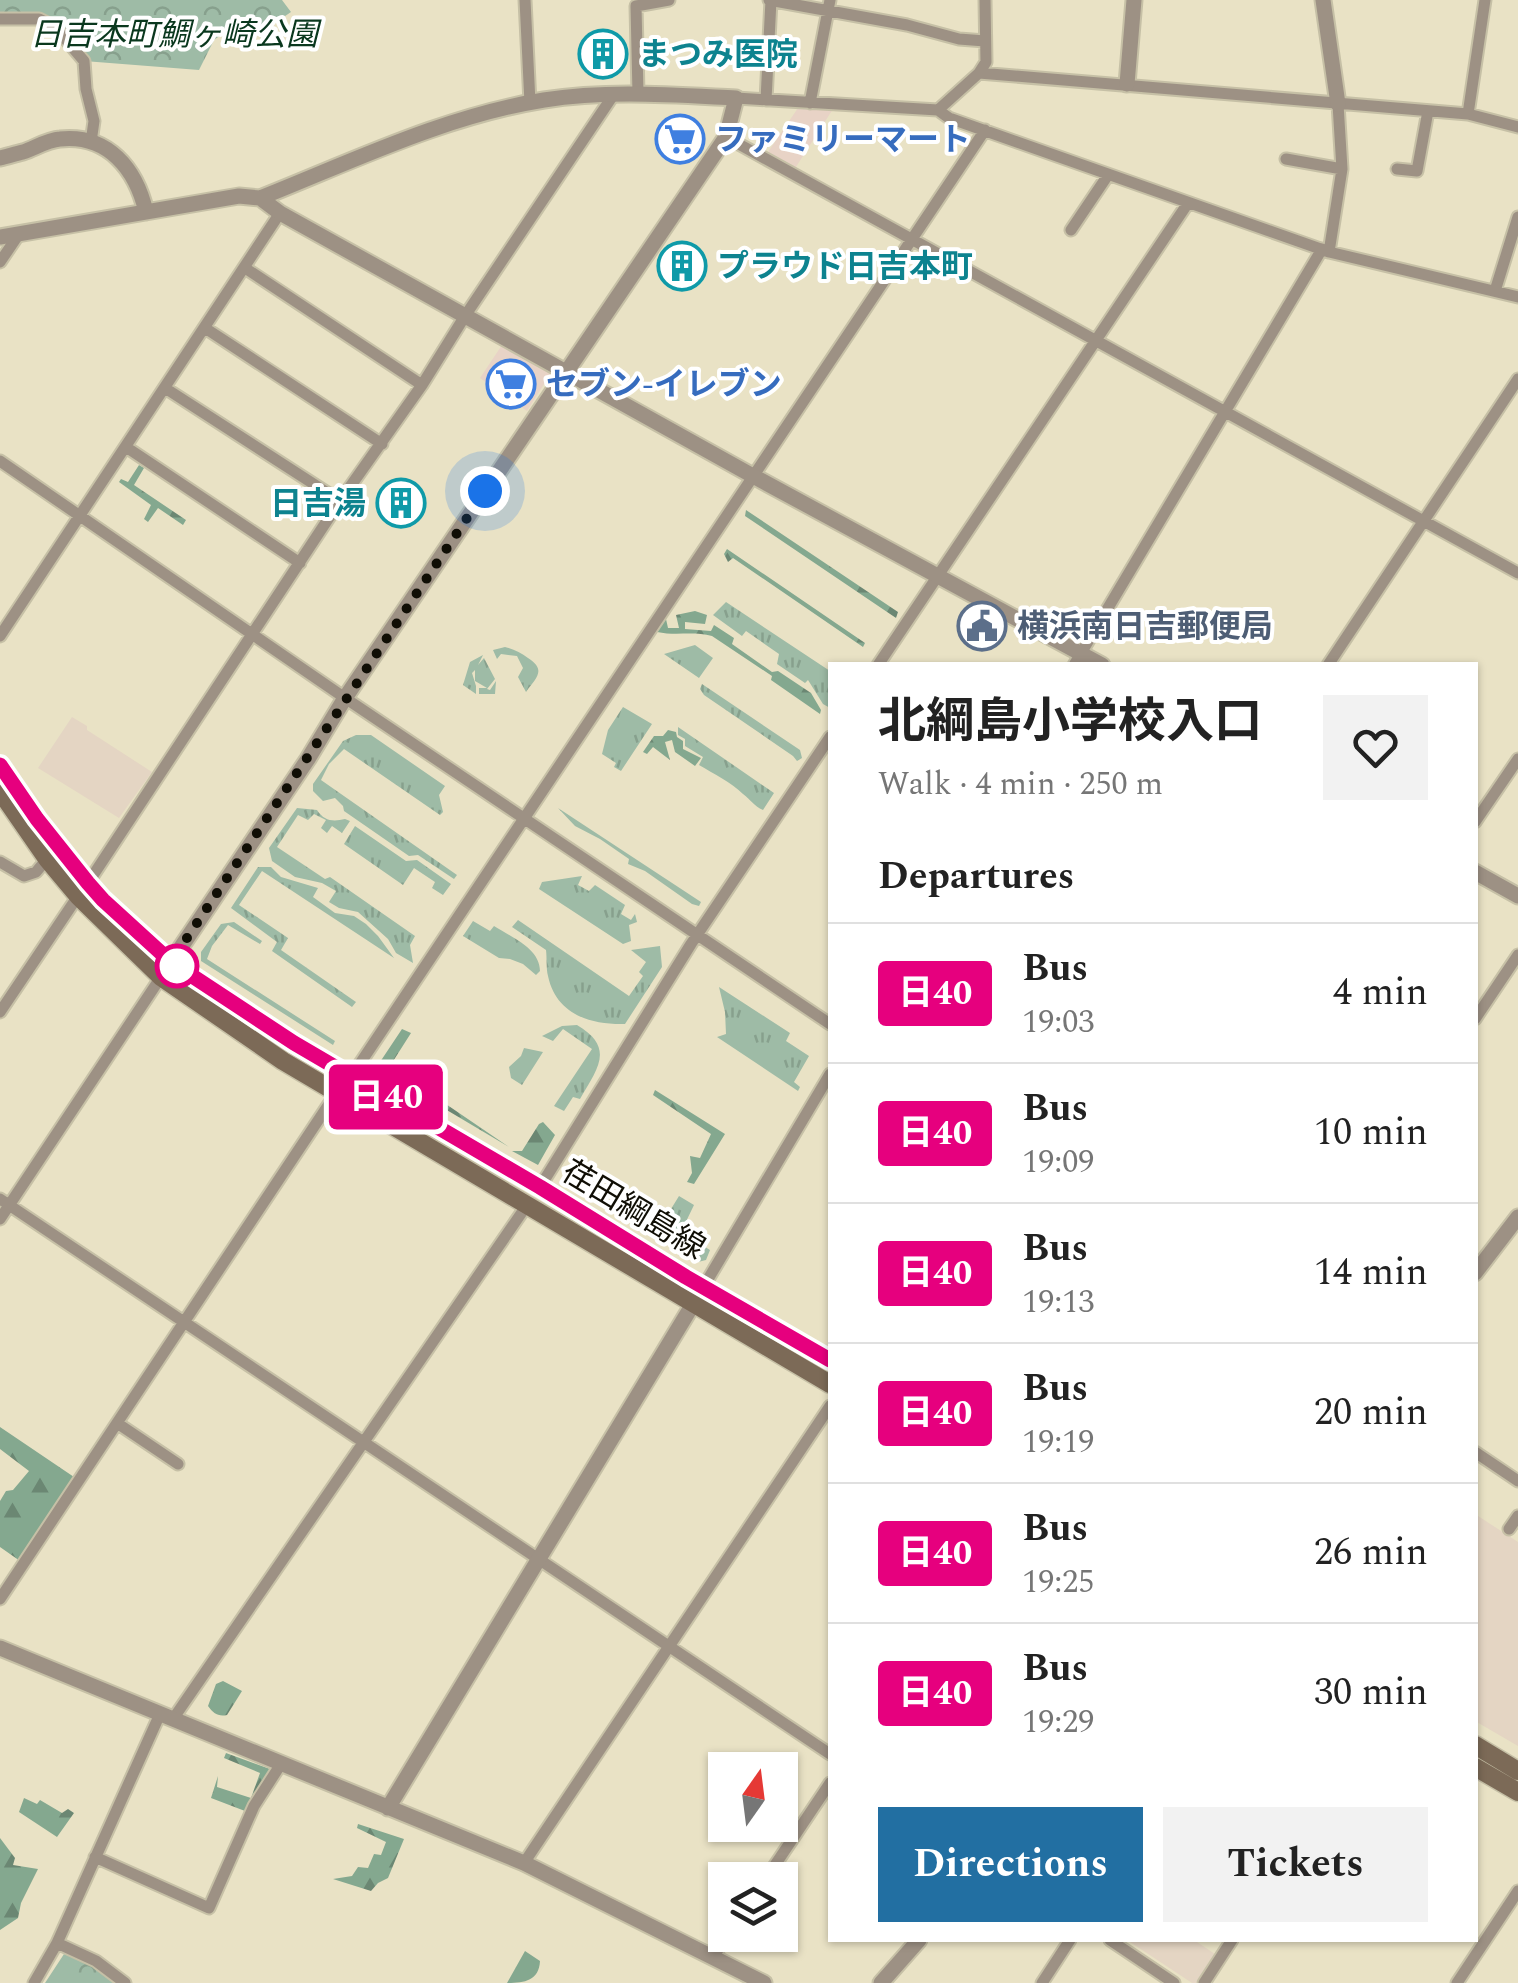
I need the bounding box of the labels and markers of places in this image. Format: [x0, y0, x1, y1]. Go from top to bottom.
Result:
building icon: まつみ医院 [577, 28, 629, 80]
place label: まつみ医院 [638, 31, 798, 80]
supermarket icon: ファミリーマート [654, 113, 706, 165]
place label: ファミリーマート [715, 116, 971, 165]
building icon: プラウド日吉本町 [656, 240, 708, 292]
place label: プラウド日吉本町 [717, 243, 973, 292]
supermarket icon: セブン-イレブン [485, 358, 537, 410]
place label: セブン-イレブン [546, 361, 782, 410]
building icon: 日吉湯 [375, 477, 427, 529]
place label: 日吉湯 [270, 480, 366, 529]
public building icon: 横浜南日吉郵便局 [956, 600, 1008, 652]
place label: 横浜南日吉郵便局 [1017, 603, 1273, 652]
unlabelled marker [156, 945, 198, 987]

